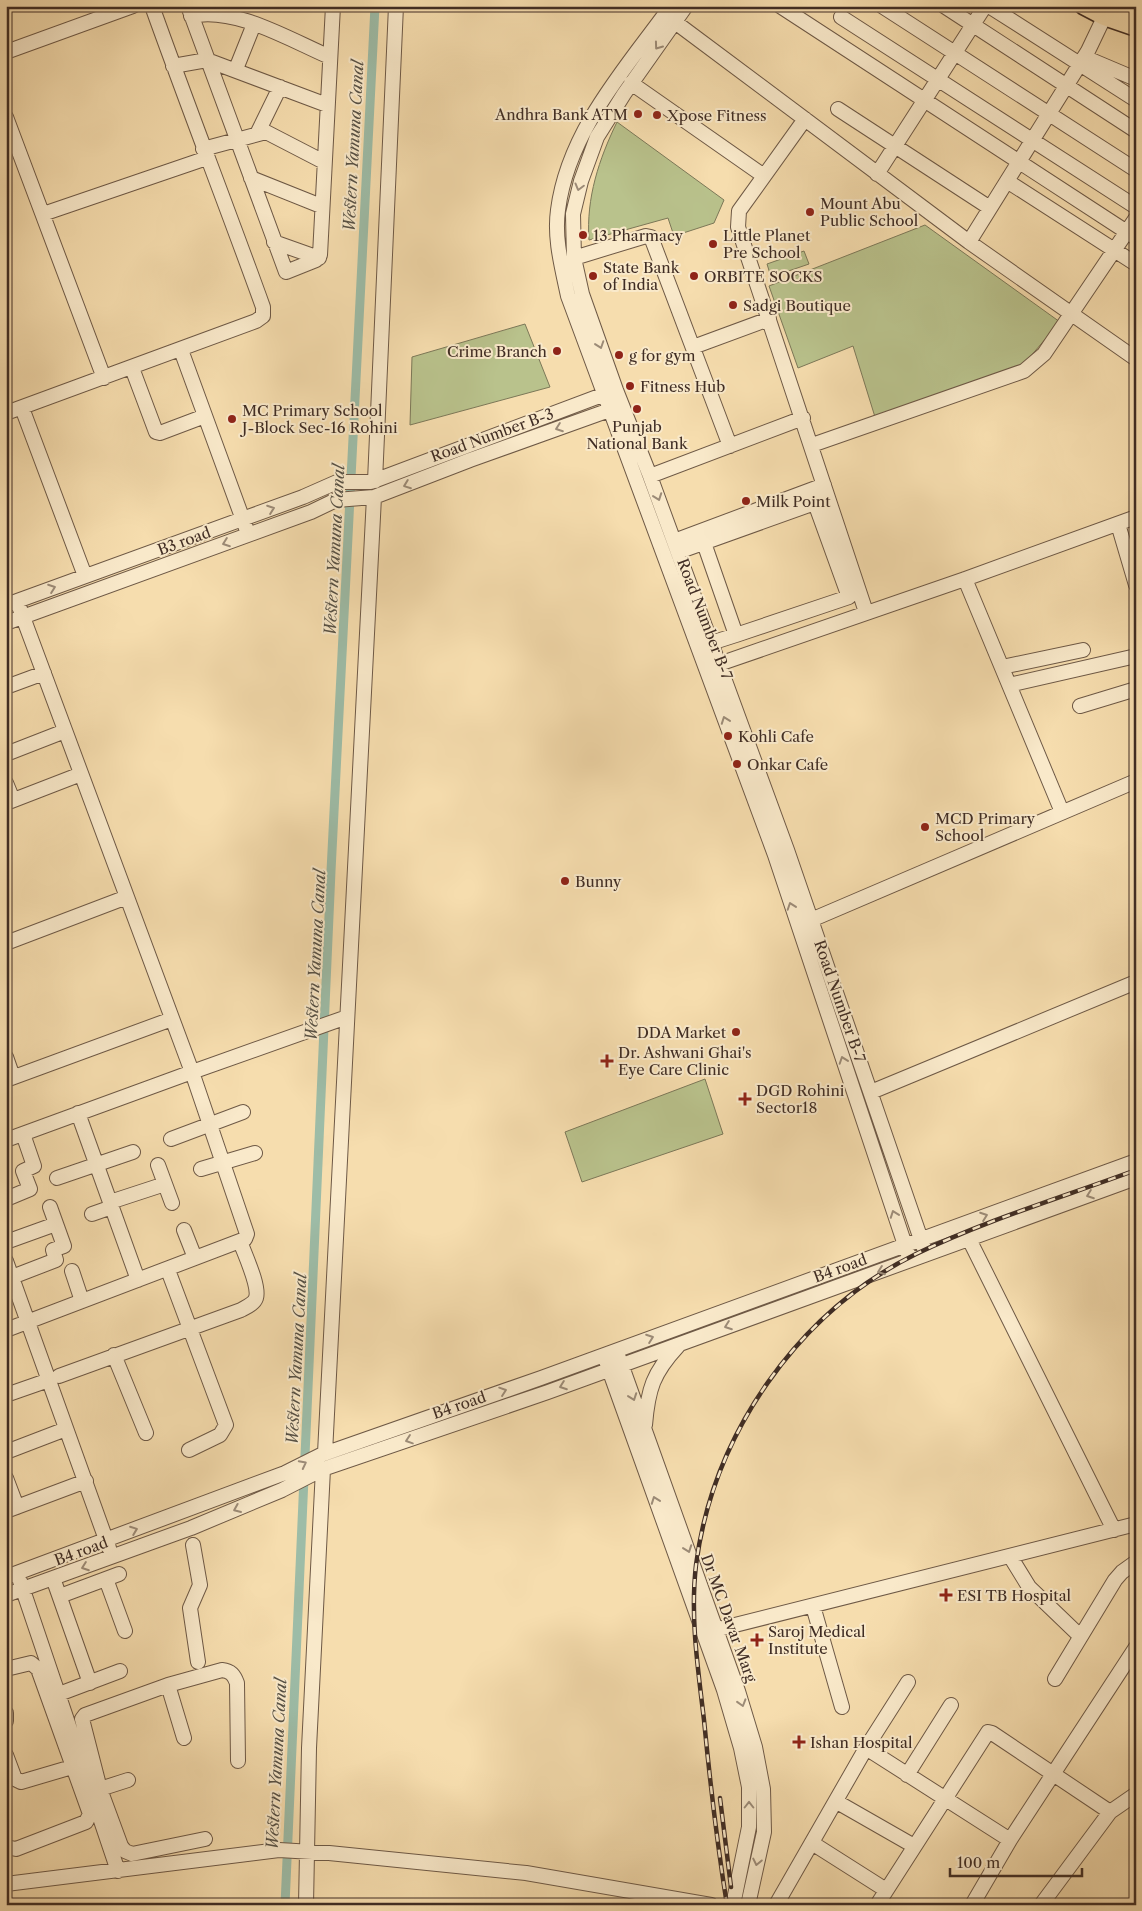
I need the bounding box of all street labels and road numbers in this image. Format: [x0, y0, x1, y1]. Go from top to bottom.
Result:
street label: Road Number B-3 [428, 404, 556, 466]
street label: B3 road [155, 523, 213, 559]
street label: Road Number B-7 [673, 556, 737, 683]
street label: Road Number B-7 [810, 937, 870, 1065]
street label: B4 road [811, 1250, 869, 1286]
street label: B4 road [430, 1387, 488, 1423]
street label: B4 road [52, 1533, 110, 1569]
street label: Dr MC Davar Marg [697, 1551, 761, 1685]

